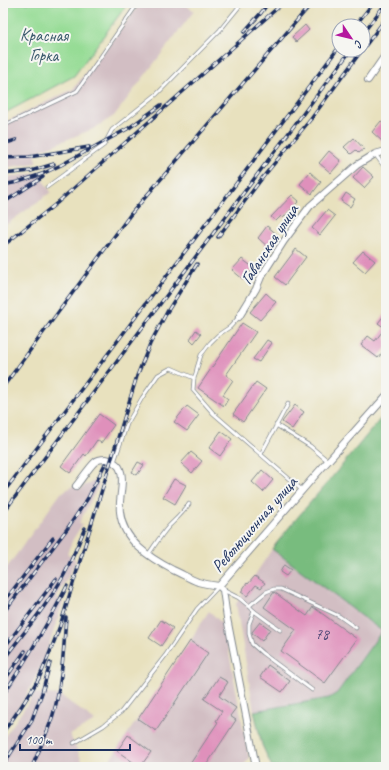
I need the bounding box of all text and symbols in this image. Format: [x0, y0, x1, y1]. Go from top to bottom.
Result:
north arrow [331, 18, 371, 58]
park label: Красная Горка [20, 25, 69, 66]
text: С [351, 38, 366, 51]
street label: Гаванская улица [236, 199, 304, 288]
street label: Революционная улица [207, 471, 303, 577]
house number: 78 [315, 625, 330, 644]
scale bar [20, 726, 130, 752]
text: 100 m [26, 732, 53, 748]

